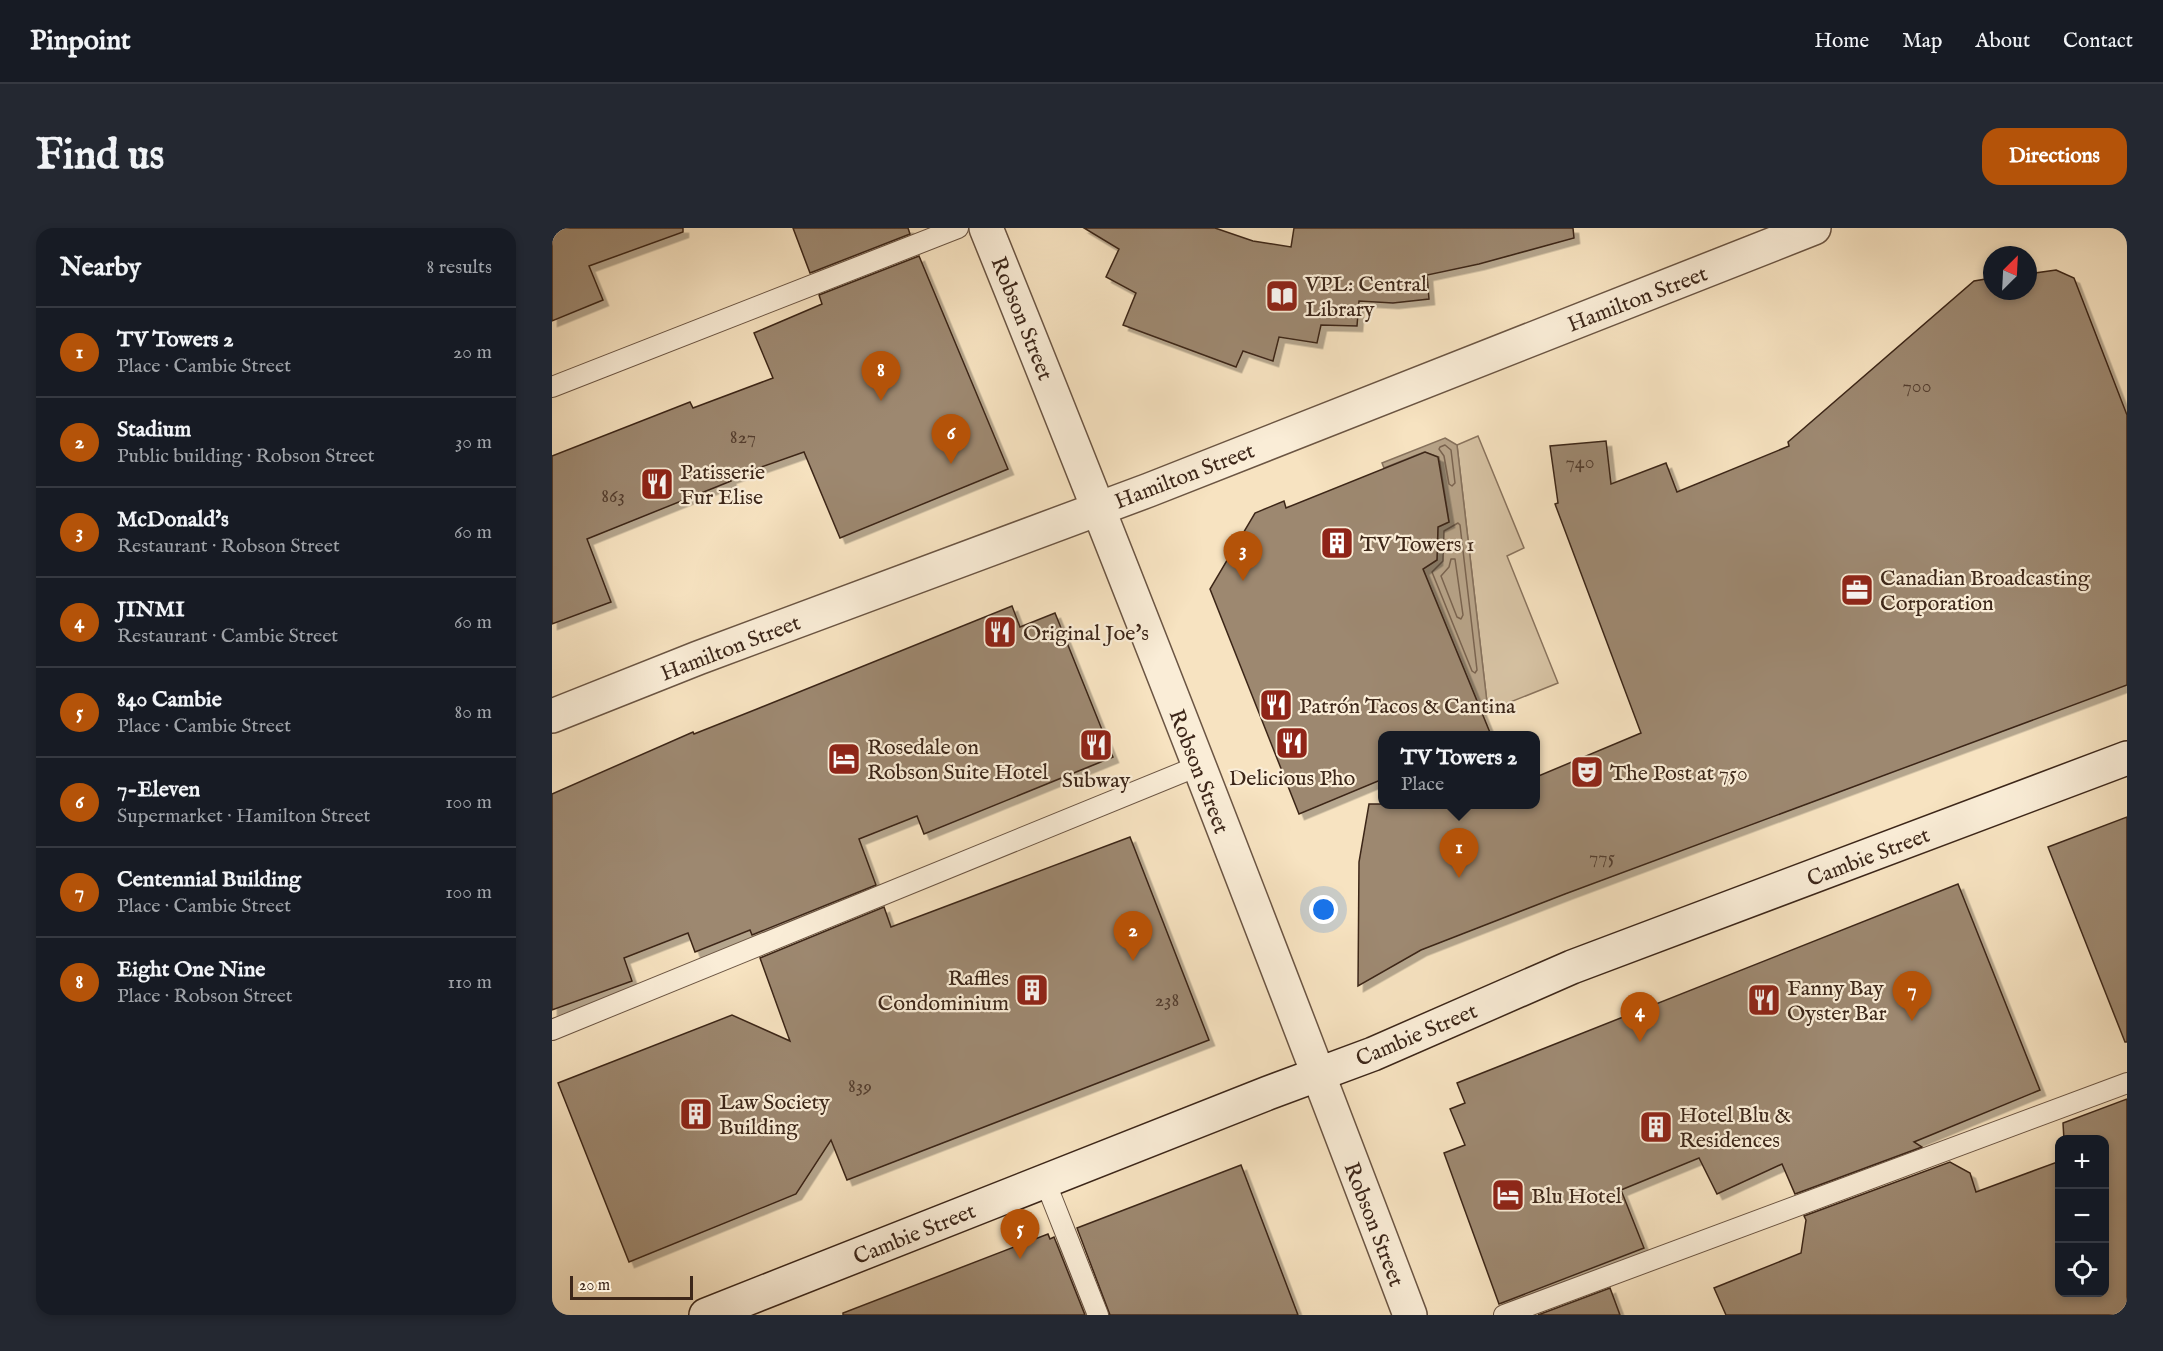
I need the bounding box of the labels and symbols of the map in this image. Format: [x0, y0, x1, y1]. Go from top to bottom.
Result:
north arrow [1983, 246, 2037, 300]
street label: Robson Street [984, 253, 1059, 385]
street label: Hamilton Street [1564, 260, 1712, 339]
place label: VPL: Central Library [1304, 271, 1427, 324]
library icon: VPL: Central Library [1264, 278, 1300, 314]
pin: 8 [862, 352, 900, 401]
house number: 700 [1902, 374, 1932, 399]
pin: 6 [932, 414, 970, 464]
house number: 827 [730, 425, 756, 450]
street label: Hamilton Street [1111, 437, 1259, 516]
house number: 740 [1566, 450, 1594, 475]
place label: Patisserie Fur Elise [680, 459, 765, 512]
restaurant icon: Patisserie Fur Elise [639, 466, 675, 502]
house number: 863 [601, 484, 625, 509]
building icon: TV Towers 1 [1319, 525, 1355, 561]
place label: TV Towers 1 [1360, 531, 1475, 559]
pin: 3 [1224, 532, 1262, 581]
place label: Canadian Broadcasting Corporation [1880, 565, 2091, 618]
office icon: Canadian Broadcasting Corporation [1839, 572, 1875, 608]
street label: Hamilton Street [657, 609, 805, 688]
restaurant icon: Original Joe's [982, 614, 1018, 650]
place label: Original Joe's [1023, 620, 1149, 648]
restaurant icon: Patrón Tacos & Cantina [1258, 687, 1294, 723]
place label: Patrón Tacos & Cantina [1299, 693, 1516, 721]
street label: Robson Street [1162, 706, 1235, 838]
restaurant icon: Delicious Pho [1274, 725, 1310, 761]
restaurant icon: Subway [1078, 727, 1114, 763]
place label: Rosedale on Robson Suite Hotel [867, 734, 1048, 787]
hotel icon: Rosedale on Robson Suite Hotel [826, 741, 862, 777]
theatre icon: The Post at 750 [1569, 754, 1605, 790]
place label: The Post at 750 [1610, 760, 1748, 788]
place label: Delicious Pho [1229, 765, 1355, 793]
place label: Subway [1062, 767, 1131, 795]
street label: Cambie Street [1803, 821, 1934, 894]
pin: 1 [1440, 828, 1478, 878]
house number: 775 [1589, 845, 1615, 870]
your location [1309, 895, 1338, 924]
pin: 2 [1114, 912, 1152, 961]
place label: Raffles Condominium [877, 965, 1009, 1018]
building icon: Raffles Condominium [1014, 972, 1050, 1008]
pin: 7 [1892, 972, 1932, 1021]
place label: Fanny Bay Oyster Bar [1787, 975, 1886, 1028]
restaurant icon: Fanny Bay Oyster Bar [1746, 982, 1782, 1018]
house number: 238 [1155, 988, 1179, 1013]
pin: 4 [1620, 992, 1660, 1042]
street label: Cambie Street [1352, 998, 1482, 1074]
house number: 839 [848, 1074, 872, 1099]
place label: Law Society Building [719, 1089, 830, 1142]
building icon: Law Society Building [678, 1096, 714, 1132]
place label: Hotel Blu & Residences [1679, 1102, 1791, 1155]
building icon: Hotel Blu & Residences [1638, 1109, 1674, 1145]
street label: Robson Street [1337, 1159, 1410, 1291]
hotel icon: Blu Hotel [1490, 1177, 1526, 1213]
place label: Blu Hotel [1531, 1183, 1622, 1211]
street label: Cambie Street [850, 1198, 980, 1272]
pin: 5 [1000, 1210, 1040, 1259]
scale bar [570, 1273, 693, 1300]

